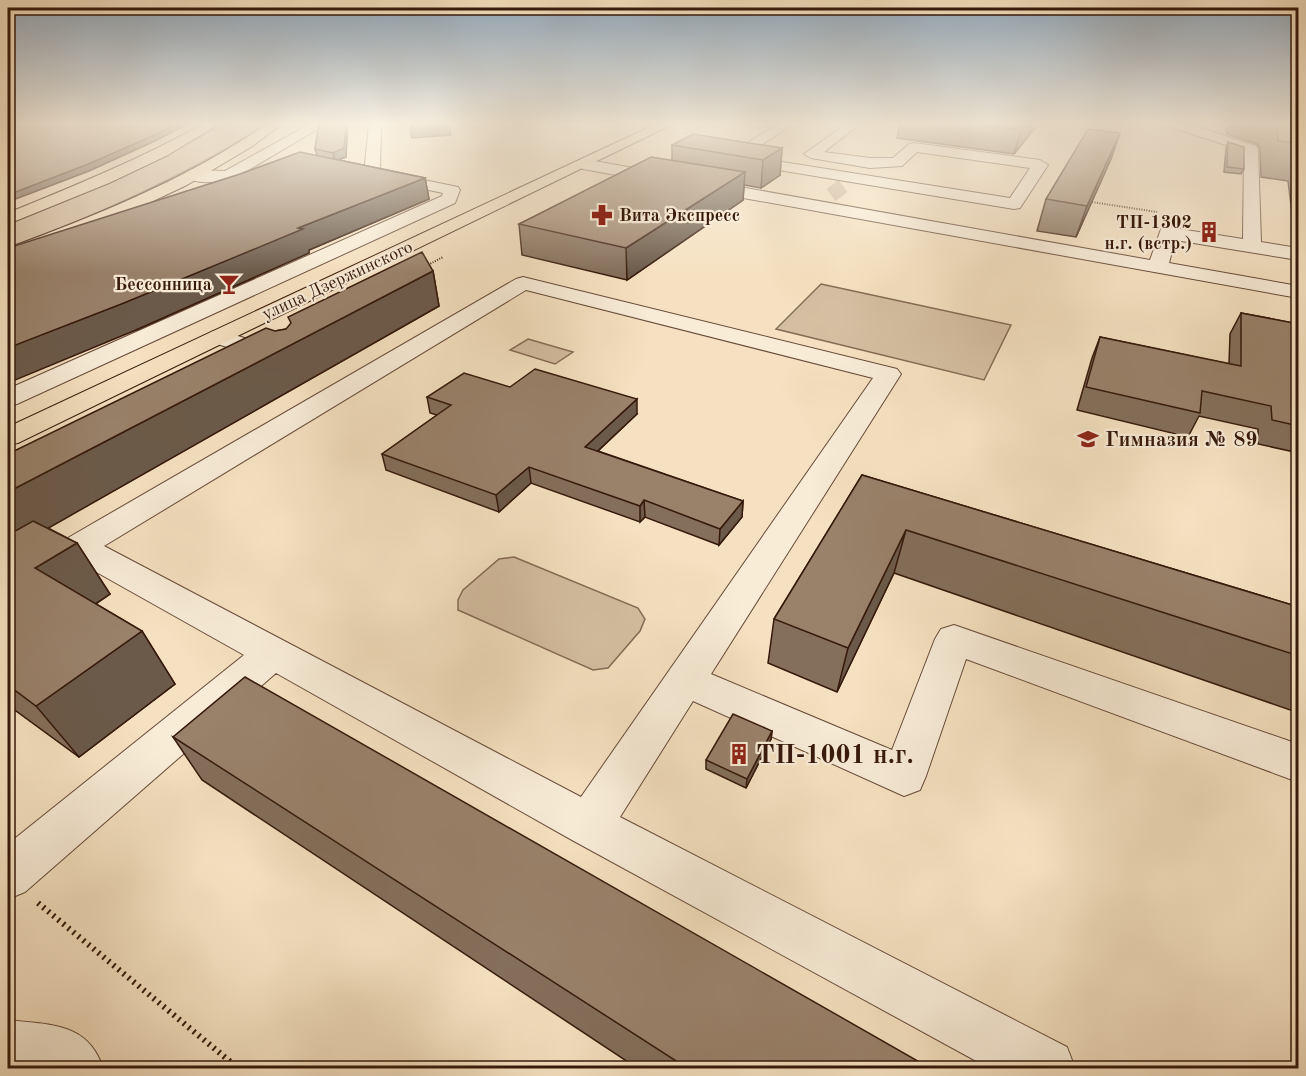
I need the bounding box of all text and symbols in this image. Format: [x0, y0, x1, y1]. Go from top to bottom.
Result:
pharmacy icon: Вита Экспресс [590, 203, 614, 227]
place label: Вита Экспресс [619, 207, 740, 225]
place label: ТП-1302 н.г. (встр.) [1104, 214, 1192, 253]
building icon: ТП-1302 н.г. (встр.) [1197, 220, 1221, 244]
street label: улица Дзержинского [259, 238, 416, 324]
bar icon: Бессонница [217, 272, 241, 296]
place label: Бессонница [114, 276, 212, 294]
school or university icon: Гимназия № 89 [1076, 427, 1100, 451]
place label: Гимназия № 89 [1105, 430, 1258, 451]
building icon: ТП-1001 н.г. [727, 742, 751, 766]
place label: ТП-1001 н.г. [756, 743, 914, 769]

